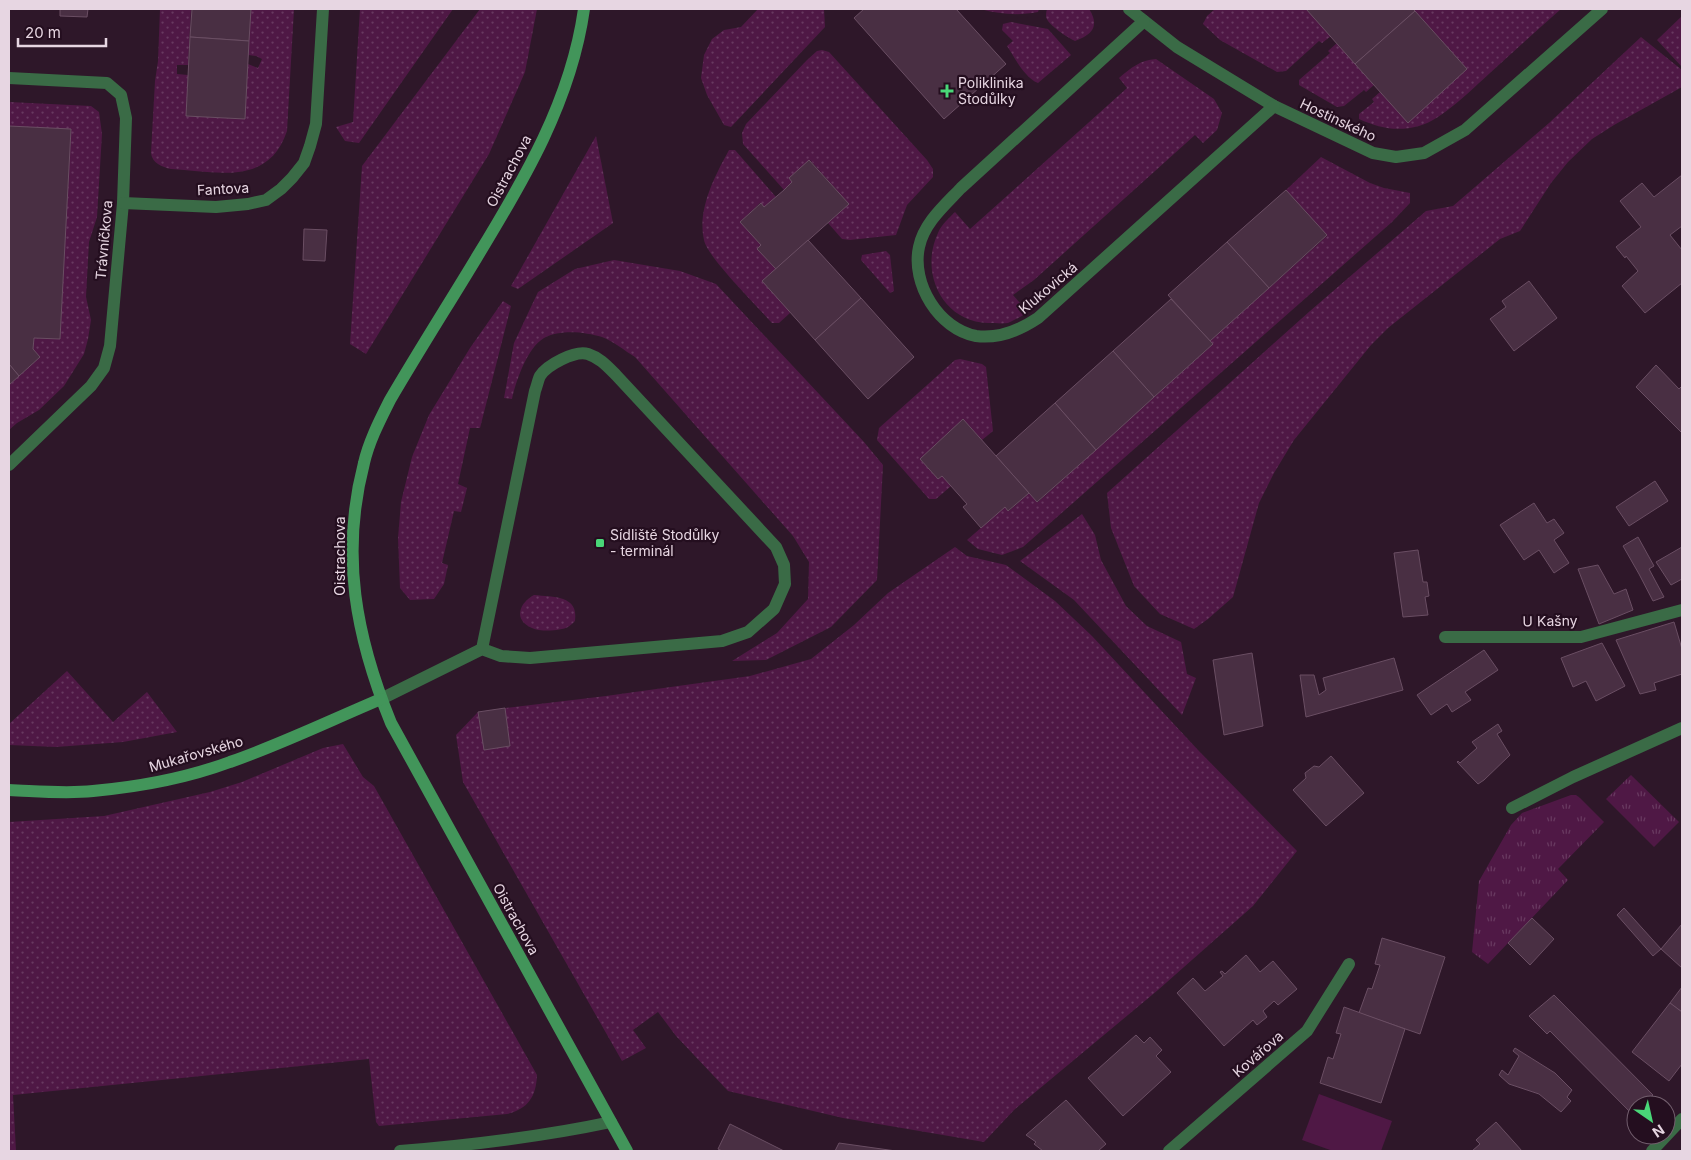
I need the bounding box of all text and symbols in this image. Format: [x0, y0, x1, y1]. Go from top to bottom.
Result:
scale bar [18, 15, 105, 47]
text: 20 m [25, 23, 61, 42]
place label: Poliklinika Stodůlky [958, 74, 1024, 107]
marker: Poliklinika Stodůlky [940, 84, 954, 98]
street label: Hostinského [1297, 95, 1379, 145]
street label: Oistrachova [482, 132, 535, 210]
street label: Fantova [196, 179, 250, 198]
street label: Trávníčkova [92, 199, 115, 280]
street label: Klukovická [1015, 258, 1080, 317]
street label: Oistrachova [331, 516, 348, 596]
place label: Sídliště Stodůlky - terminál [610, 526, 719, 559]
marker: Sídliště Stodůlky - terminál [594, 537, 606, 549]
street label: U Kašny [1522, 612, 1578, 629]
street label: Mukařovského [147, 732, 245, 775]
street label: Oistrachova [490, 880, 543, 958]
street label: Kovářova [1229, 1027, 1286, 1080]
north arrow [1626, 1095, 1676, 1145]
text: N [1649, 1121, 1668, 1141]

